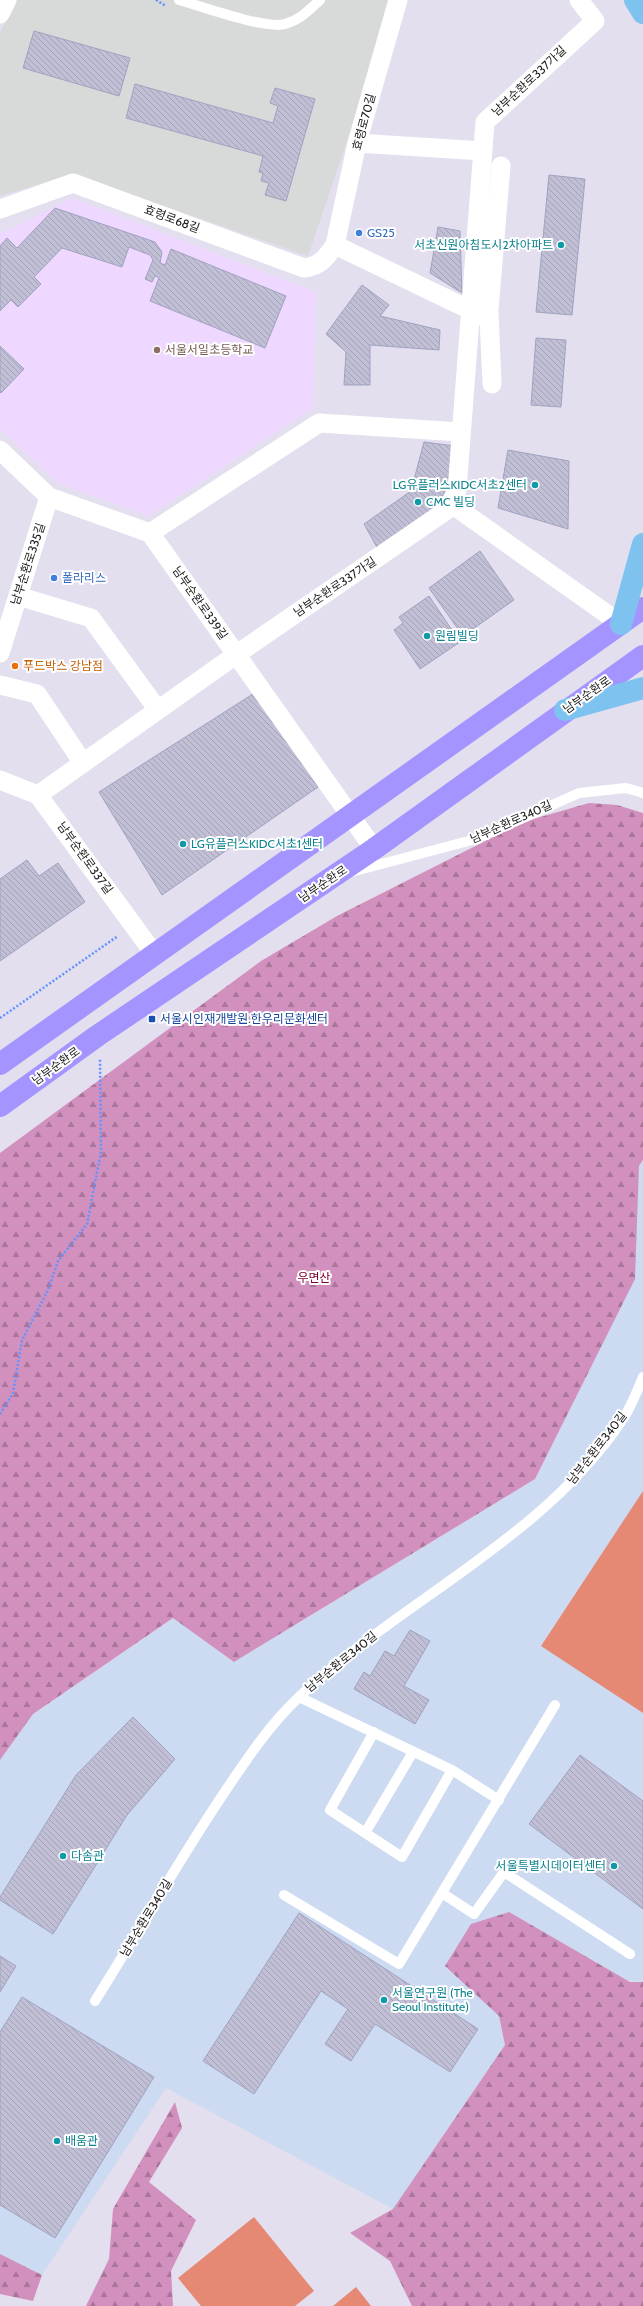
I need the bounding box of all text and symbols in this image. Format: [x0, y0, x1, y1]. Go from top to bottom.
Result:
street label: 남부순환로337가길 [488, 42, 569, 119]
street label: 효령로70길 [349, 92, 378, 152]
street label: 효령로68길 [142, 202, 202, 236]
place label: GS25 [367, 225, 395, 240]
marker: GS25 [354, 228, 364, 238]
place label: 서초신원아침도시2차아파트 [414, 237, 553, 252]
marker: 서초신원아침도시2차아파트 [556, 240, 566, 250]
place label: 서울서일초등학교 [165, 342, 253, 357]
marker: 서울서일초등학교 [152, 345, 162, 355]
place label: LG유플러스KIDC서초2센터 [393, 477, 527, 492]
marker: LG유플러스KIDC서초2센터 [530, 480, 540, 490]
place label: CMC 빌딩 [426, 494, 475, 509]
marker: CMC 빌딩 [413, 497, 423, 507]
street label: 남부순환로335길 [7, 521, 48, 607]
street label: 남부순환로337가길 [291, 553, 379, 620]
street label: 남부순환로339길 [170, 563, 231, 642]
place label: 폴라리스 [62, 570, 106, 585]
marker: 폴라리스 [49, 573, 59, 583]
place label: 원림빌딩 [435, 628, 479, 643]
marker: 원림빌딩 [422, 631, 432, 641]
place label: 푸드박스 강남점 [23, 658, 103, 673]
marker: 푸드박스 강남점 [10, 661, 20, 671]
street label: 남부순환로 [560, 673, 614, 717]
street label: 남부순환로340길 [468, 797, 554, 846]
street label: 남부순환로337길 [54, 819, 117, 897]
place label: LG유플러스KIDC서초1센터 [191, 836, 323, 851]
marker: LG유플러스KIDC서초1센터 [178, 839, 188, 849]
street label: 남부순환로 [296, 862, 350, 905]
place label: 서울시인재개발원.한우리문화센터 [160, 1011, 328, 1026]
marker: 서울시인재개발원.한우리문화센터 [147, 1014, 157, 1024]
street label: 남부순환로 [29, 1043, 82, 1088]
park label: 우면산 [297, 1270, 331, 1285]
street label: 남부순환로340길 [564, 1408, 630, 1487]
street label: 남부순환로340길 [302, 1628, 380, 1695]
place label: 다솜관 [71, 1848, 104, 1863]
marker: 다솜관 [58, 1851, 68, 1861]
place label: 서울특별시데이터센터 [496, 1858, 606, 1873]
marker: 서울특별시데이터센터 [609, 1861, 619, 1871]
street label: 남부순환로340길 [116, 1876, 175, 1959]
place label: 서울연구원 (The Seoul Institute) [392, 1985, 473, 2014]
marker: 서울연구원 (The Seoul Institute) [379, 1995, 389, 2005]
place label: 배움관 [65, 2133, 98, 2148]
marker: 배움관 [52, 2136, 62, 2146]

